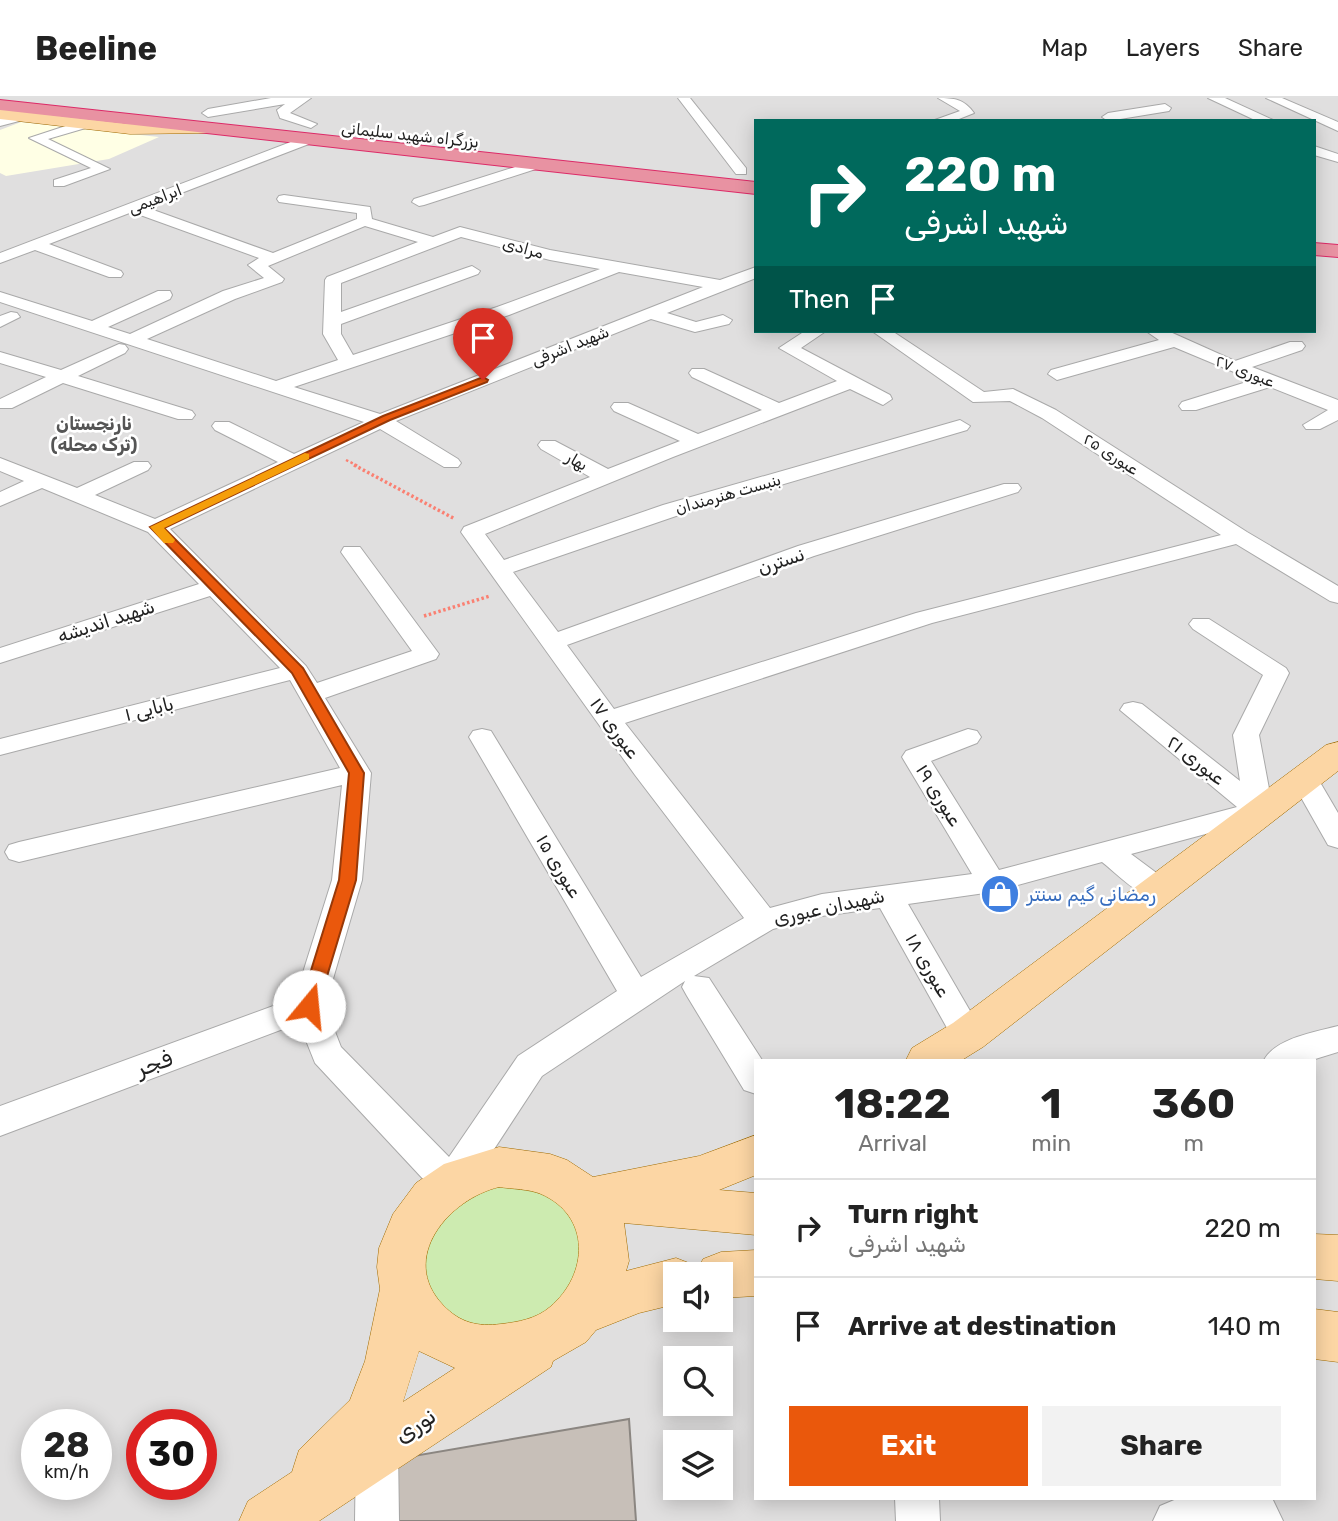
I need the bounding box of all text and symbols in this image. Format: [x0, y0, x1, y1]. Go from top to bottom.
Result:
text: Beeline [35, 29, 157, 68]
text: Map [1041, 34, 1088, 62]
text: Layers [1126, 34, 1200, 62]
text: Share [1238, 34, 1303, 62]
street label: بزرگراه شهید سلیمانی [340, 118, 480, 153]
text: 220 m [904, 145, 1056, 203]
icon: right [789, 147, 880, 238]
street label: ابراهیمی [125, 180, 185, 219]
text: شهید اشرفی [904, 204, 1069, 242]
street label: مرادی [500, 233, 546, 264]
icon: arrive [864, 280, 902, 318]
text: Then [789, 284, 850, 315]
pin [453, 308, 513, 380]
icon: arrive [464, 319, 502, 357]
street label: شهید اشرفی [528, 322, 612, 371]
street label: عبوری ۲۷ [1212, 351, 1278, 392]
district label: نارنجستان (ترک محله) [51, 413, 138, 456]
street label: عبوری ۲۵ [1079, 429, 1142, 480]
street label: بهار [561, 447, 591, 476]
street label: بنبست هنرمندان [673, 470, 783, 519]
street label: نسترن [754, 542, 808, 580]
street label: شهید اندیشه [55, 594, 157, 648]
street label: بابایی ۱ [122, 692, 176, 726]
street label: عبوری ۱۷ [585, 693, 645, 763]
street label: عبوری ۲۱ [1162, 730, 1230, 790]
street label: عبوری ۱۹ [911, 760, 967, 830]
street label: عبوری ۱۵ [531, 830, 587, 902]
shop icon: رمضانی گیم سنتر [979, 873, 1021, 915]
place label: رمضانی گیم سنتر [1026, 883, 1156, 907]
street label: شهیدان عبوری [771, 884, 887, 930]
street label: عبوری ۱۸ [901, 929, 955, 1001]
position arrow [272, 969, 346, 1043]
street label: فجر [130, 1043, 176, 1083]
text: 18:22 [835, 1079, 951, 1129]
text: 1 [1041, 1079, 1062, 1129]
text: 360 [1152, 1079, 1235, 1129]
text: Arrival [858, 1129, 927, 1157]
text: min [1031, 1129, 1071, 1157]
text: m [1183, 1129, 1204, 1157]
text: Turn right [848, 1199, 978, 1230]
icon: right [789, 1209, 827, 1247]
text: 220 m [1204, 1213, 1281, 1244]
text: شهید اشرفی [848, 1230, 966, 1258]
map controls [663, 1262, 733, 1500]
button: sound [663, 1262, 733, 1332]
icon: arrive [789, 1307, 827, 1345]
text: Arrive at destination [848, 1311, 1116, 1342]
text: 140 m [1208, 1311, 1281, 1342]
button: search [663, 1346, 733, 1416]
street label: نوری [389, 1401, 441, 1449]
button: Exit [789, 1406, 1028, 1486]
button: Share [1042, 1406, 1281, 1486]
speed limit sign: 30 [126, 1409, 217, 1500]
text: 28 [43, 1424, 90, 1466]
button: layers [663, 1430, 733, 1500]
text: km/h [44, 1461, 89, 1483]

